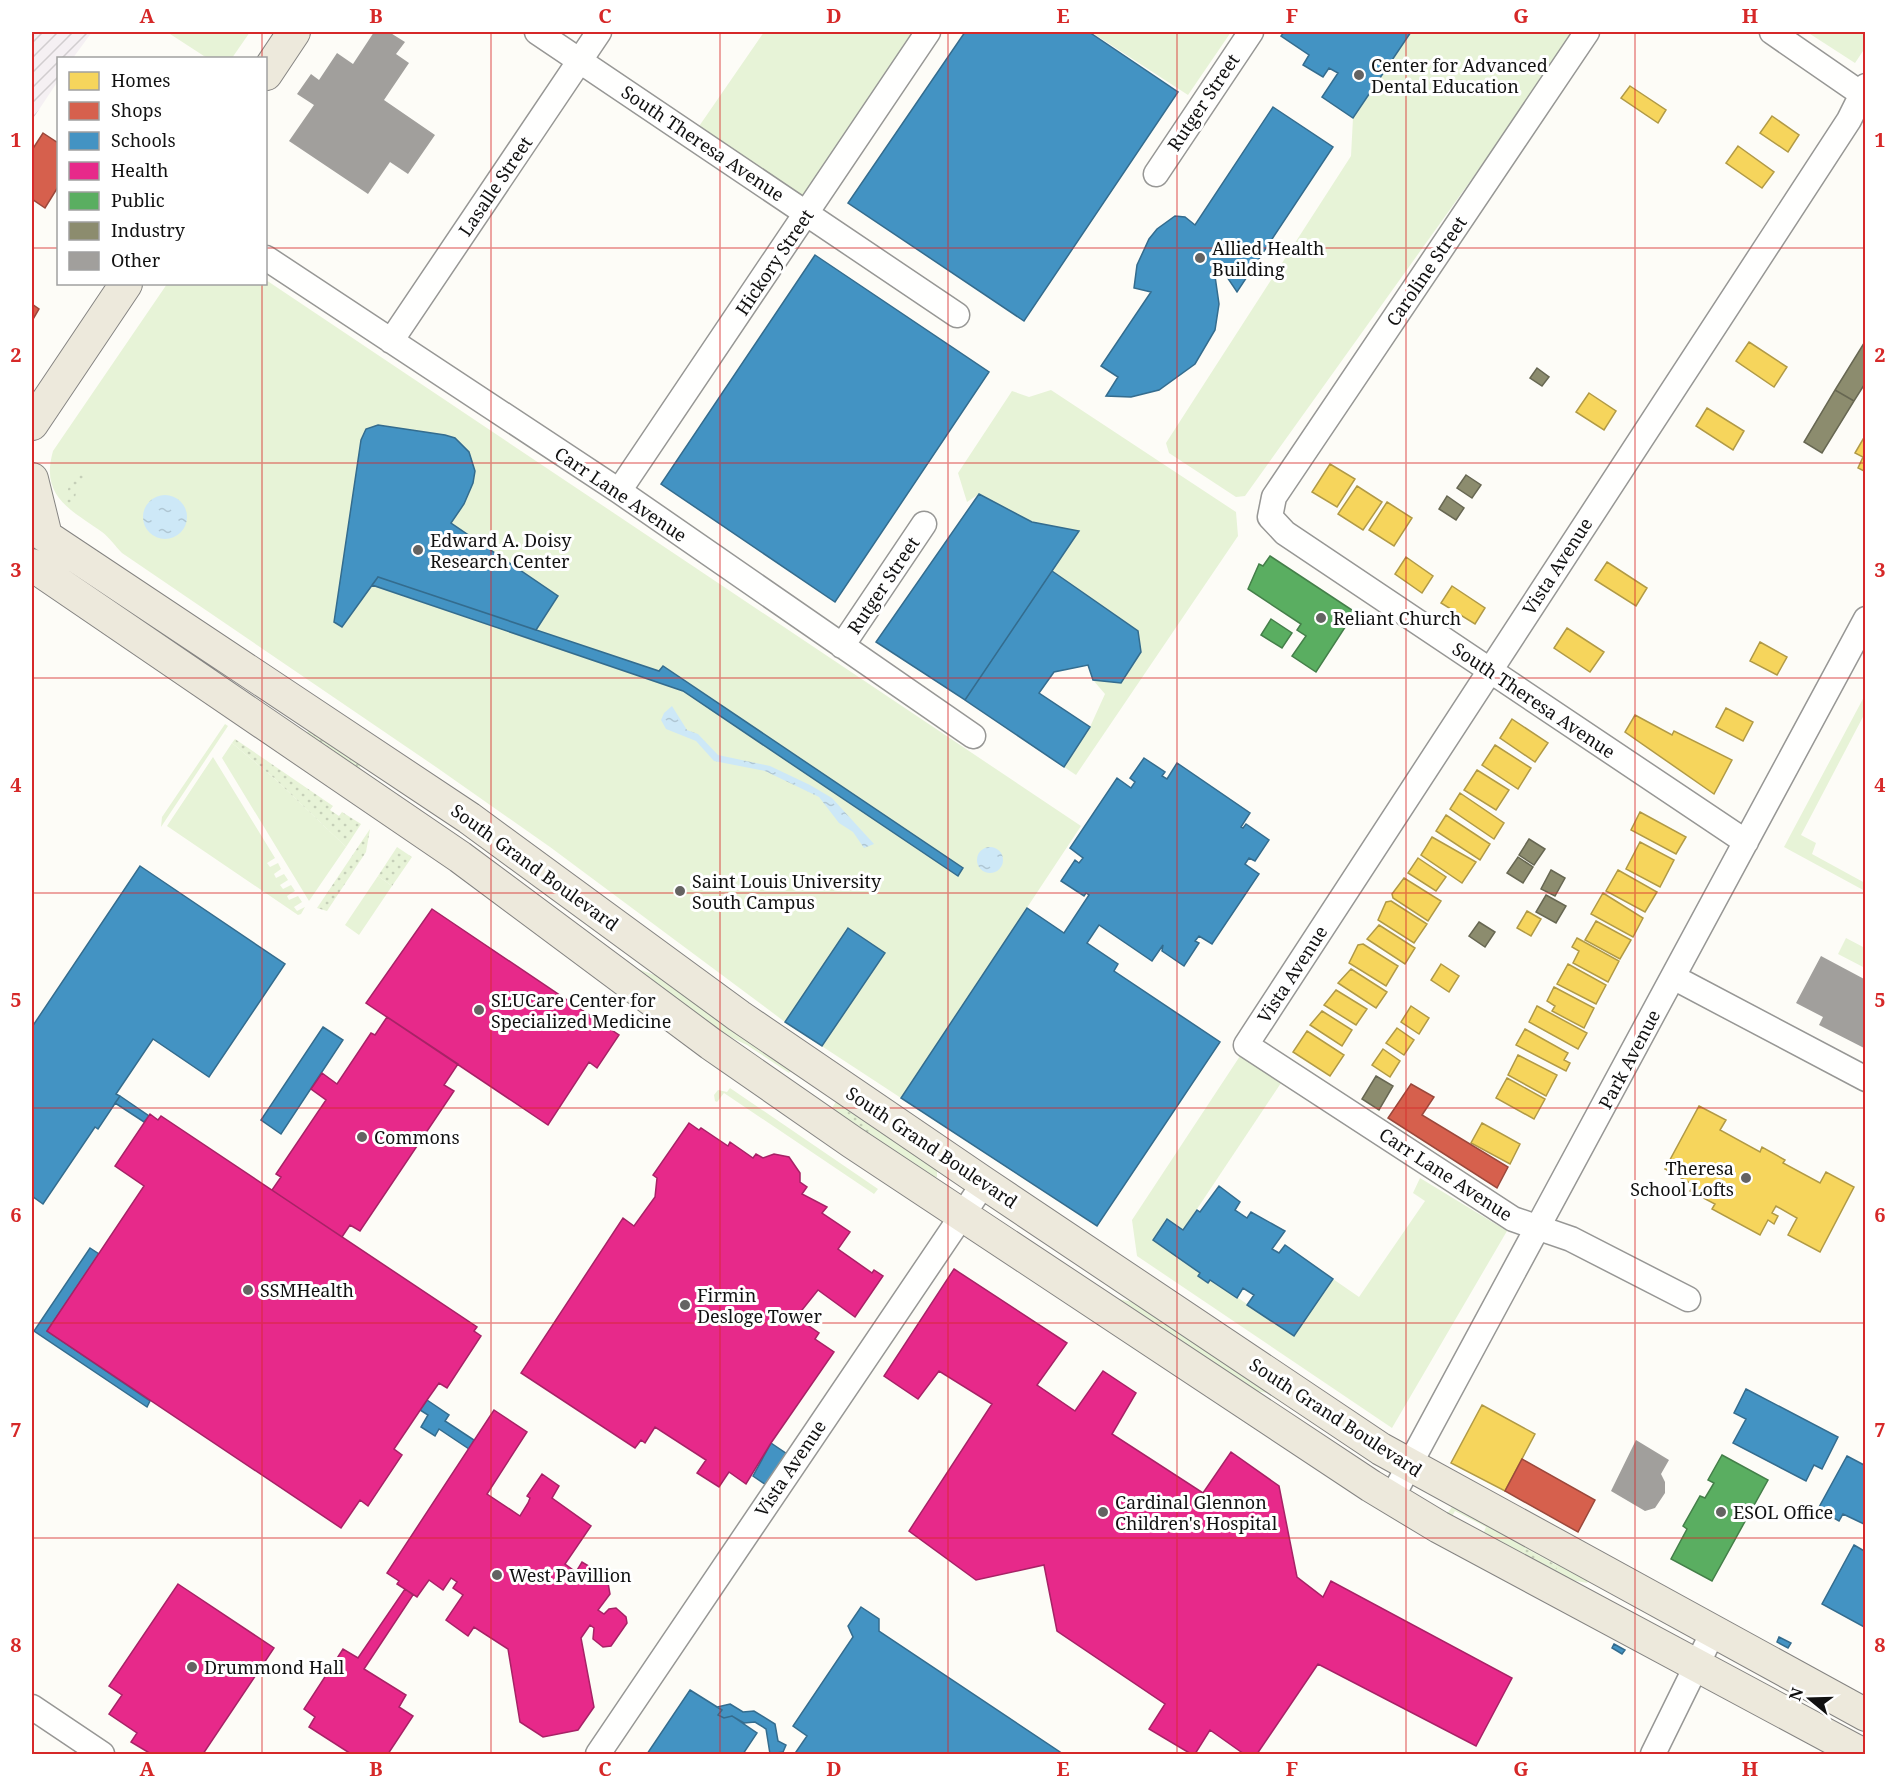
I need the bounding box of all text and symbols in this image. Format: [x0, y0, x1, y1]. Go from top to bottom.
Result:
text: A [139, 2, 155, 29]
text: B [369, 2, 383, 29]
text: C [598, 2, 612, 29]
text: D [826, 2, 842, 29]
text: E [1056, 2, 1070, 29]
text: F [1286, 2, 1298, 29]
text: G [1513, 2, 1529, 29]
text: H [1742, 2, 1758, 29]
street label: Rutger Street [1162, 49, 1244, 155]
place label: Center for Advanced Dental Education [1371, 53, 1548, 98]
legend [57, 57, 267, 285]
text: Homes [111, 68, 170, 92]
marker: Center for Advanced Dental Education [1352, 68, 1366, 82]
street label: South Theresa Avenue [617, 80, 789, 206]
text: Shops [111, 98, 162, 122]
text: 1 [10, 126, 22, 153]
text: 1 [1874, 126, 1886, 153]
text: Schools [111, 128, 176, 152]
street label: Lasalle Street [453, 132, 537, 240]
text: Health [111, 158, 168, 182]
text: Public [111, 188, 165, 212]
street label: Hickory Street [730, 204, 818, 320]
street label: Caroline Street [1380, 211, 1472, 331]
text: Industry [111, 218, 186, 242]
place label: Allied Health Building [1212, 236, 1324, 281]
text: Other [111, 248, 161, 272]
marker: Allied Health Building [1193, 251, 1207, 265]
text: 2 [10, 341, 22, 368]
text: 2 [1874, 341, 1886, 368]
street label: Carr Lane Avenue [550, 441, 692, 547]
street label: Vista Avenue [1517, 513, 1597, 619]
place label: Edward A. Doisy Research Center [430, 528, 572, 573]
street label: Rutger Street [842, 532, 924, 638]
marker: Edward A. Doisy Research Center [411, 543, 425, 557]
text: 3 [10, 556, 22, 583]
text: 3 [1874, 556, 1886, 583]
place label: Reliant Church [1333, 606, 1461, 630]
marker: Reliant Church [1314, 611, 1328, 625]
street label: South Theresa Avenue [1448, 637, 1620, 763]
text: 4 [10, 771, 22, 798]
text: 4 [1874, 771, 1886, 798]
street label: South Grand Boulevard [446, 798, 624, 936]
place label: Saint Louis University South Campus [692, 869, 882, 914]
marker: Saint Louis University South Campus [673, 884, 687, 898]
street label: Vista Avenue [1252, 921, 1332, 1027]
text: 5 [10, 986, 22, 1013]
text: 5 [1874, 986, 1886, 1013]
place label: SLUCare Center for Specialized Medicine [491, 988, 671, 1033]
marker: SLUCare Center for Specialized Medicine [472, 1003, 486, 1017]
street label: Park Avenue [1593, 1005, 1665, 1113]
street label: South Grand Boulevard [842, 1081, 1022, 1213]
street label: Carr Lane Avenue [1375, 1122, 1517, 1226]
place label: Commons [374, 1125, 460, 1149]
marker: Commons [355, 1130, 369, 1144]
place label: Theresa School Lofts [1630, 1156, 1734, 1201]
marker: Theresa School Lofts [1739, 1171, 1753, 1185]
text: 6 [10, 1201, 22, 1228]
text: 6 [1874, 1201, 1886, 1228]
place label: SSMHealth [260, 1278, 354, 1302]
marker: SSMHealth [241, 1283, 255, 1297]
place label: Firmin Desloge Tower [697, 1283, 822, 1328]
marker: Firmin Desloge Tower [678, 1298, 692, 1312]
street label: South Grand Boulevard [1245, 1352, 1427, 1482]
street label: Vista Avenue [749, 1415, 831, 1521]
text: 7 [10, 1416, 22, 1443]
text: 7 [1874, 1416, 1886, 1443]
place label: Cardinal Glennon Children's Hospital [1115, 1490, 1278, 1535]
place label: ESOL Office [1733, 1500, 1833, 1524]
marker: Cardinal Glennon Children's Hospital [1096, 1505, 1110, 1519]
marker: ESOL Office [1714, 1505, 1728, 1519]
place label: West Pavillion [509, 1563, 632, 1587]
marker: West Pavillion [490, 1568, 504, 1582]
text: 8 [10, 1631, 22, 1658]
text: 8 [1874, 1631, 1886, 1658]
place label: Drummond Hall [204, 1655, 345, 1679]
marker: Drummond Hall [185, 1660, 199, 1674]
north arrow [1780, 1669, 1840, 1729]
text: N [1783, 1684, 1808, 1704]
text: A [139, 1755, 155, 1782]
text: B [369, 1755, 383, 1782]
text: C [598, 1755, 612, 1782]
text: D [826, 1755, 842, 1782]
text: E [1056, 1755, 1070, 1782]
text: F [1286, 1755, 1298, 1782]
text: G [1513, 1755, 1529, 1782]
text: H [1742, 1755, 1758, 1782]

